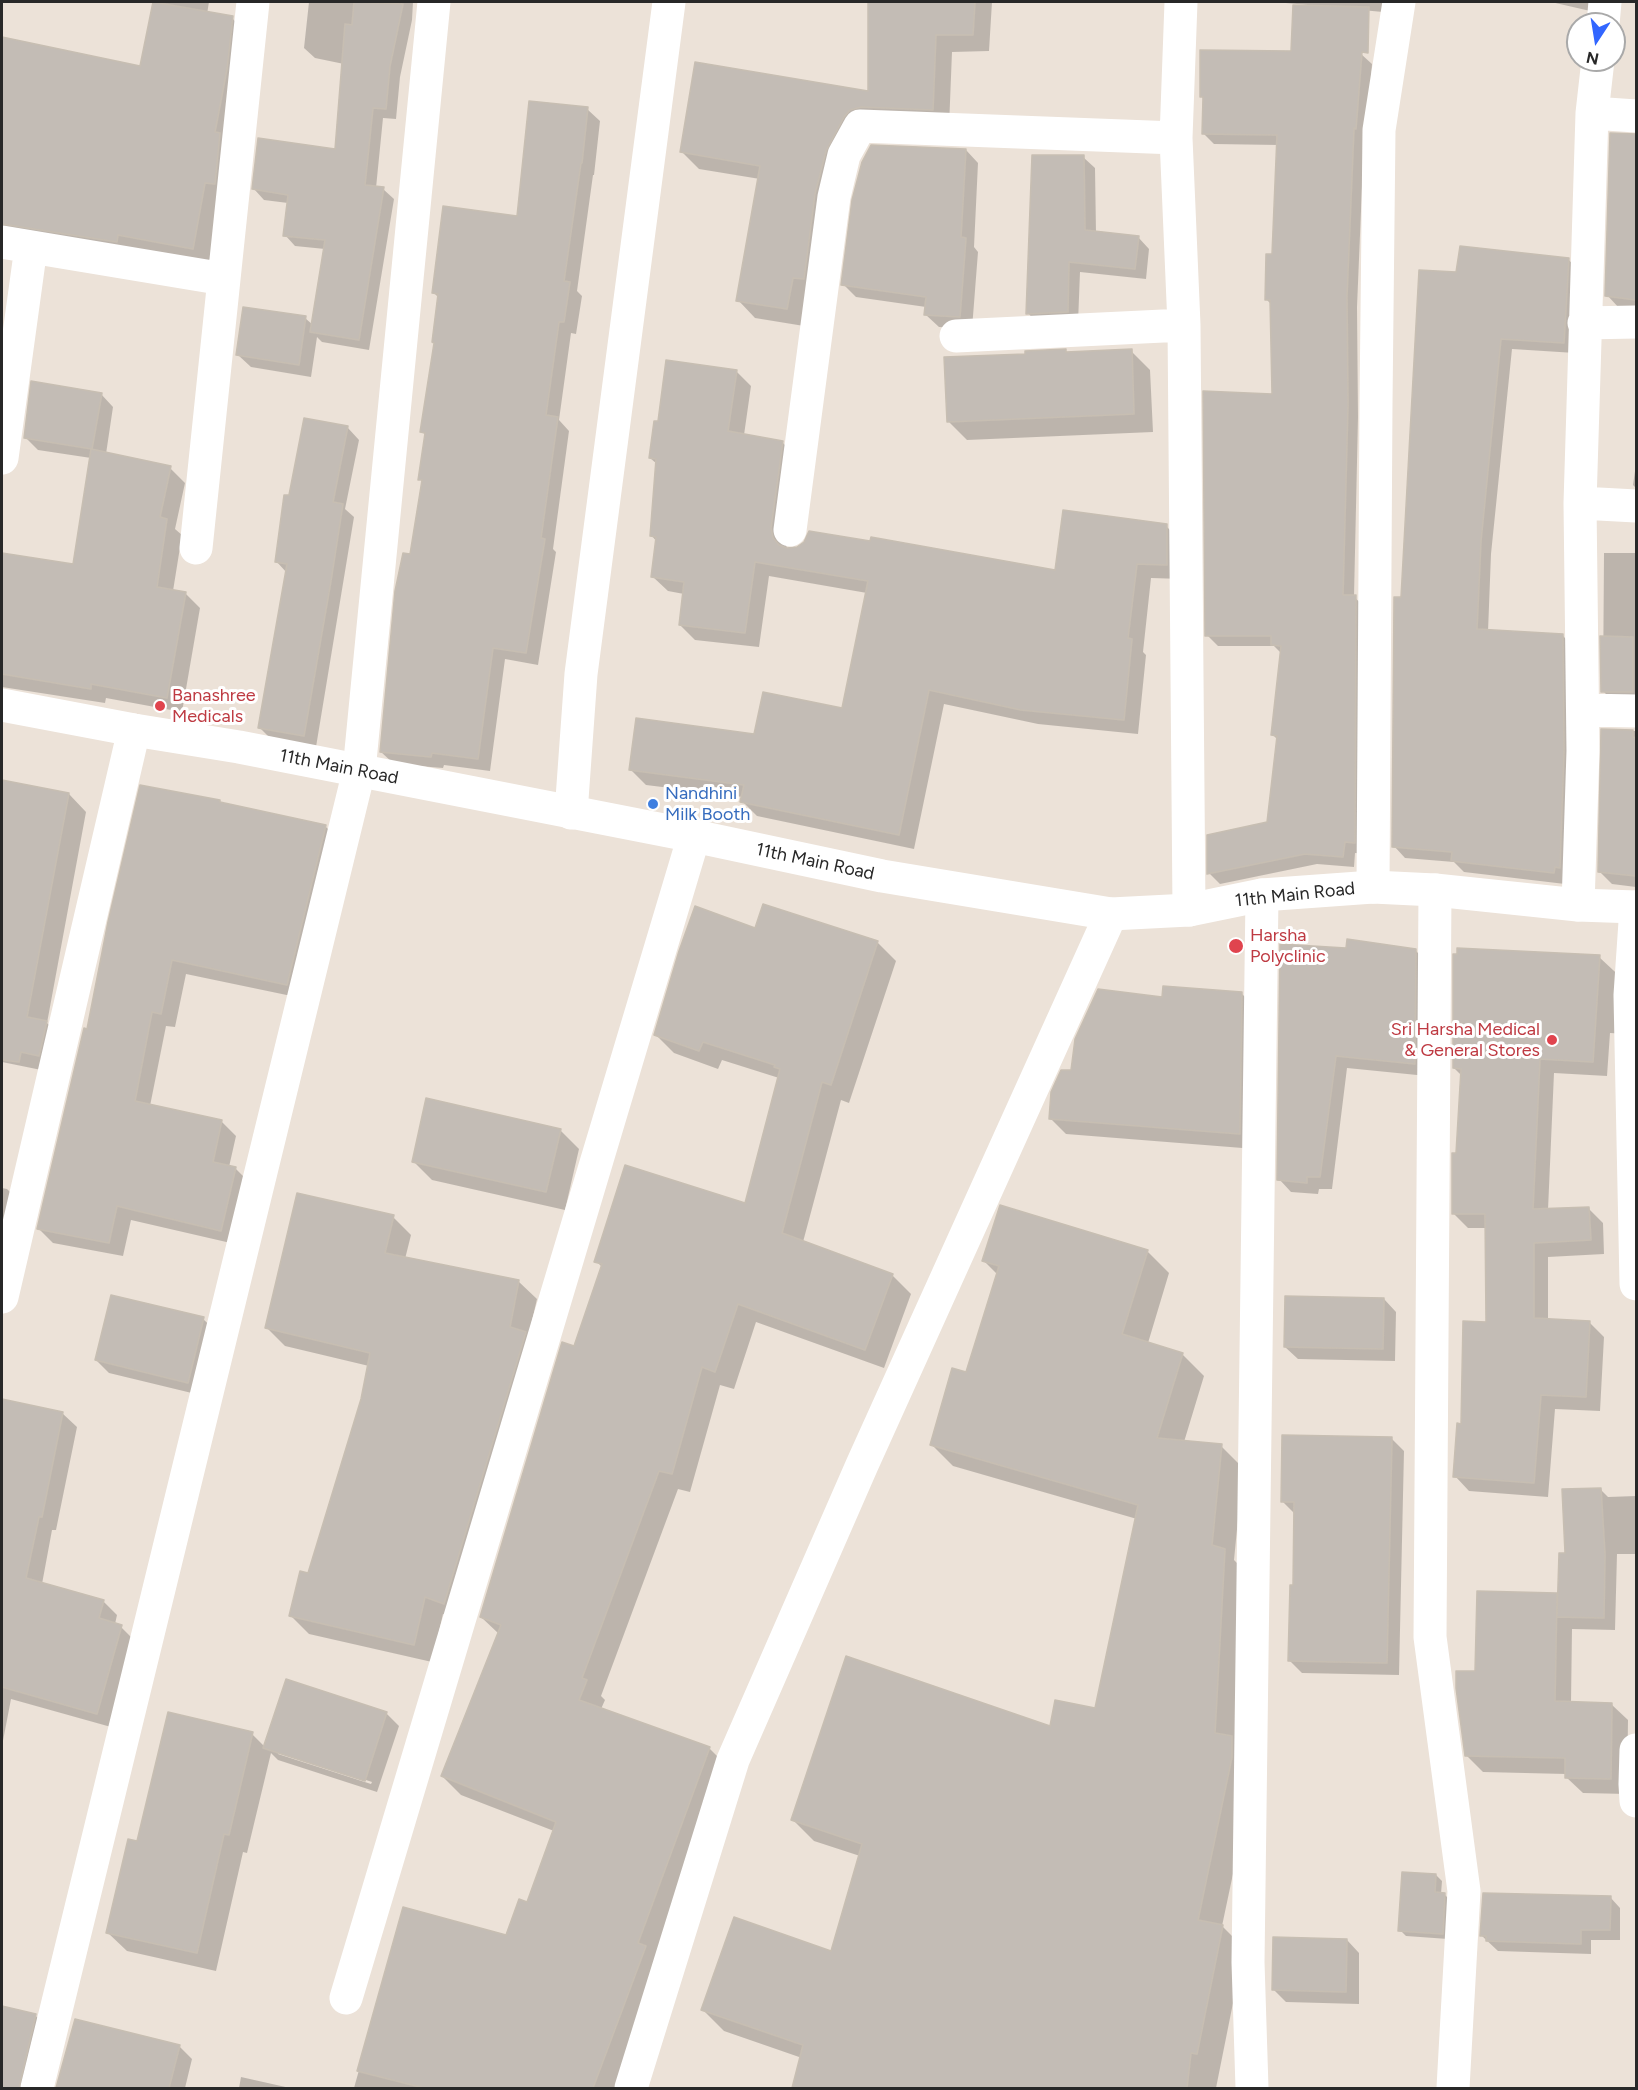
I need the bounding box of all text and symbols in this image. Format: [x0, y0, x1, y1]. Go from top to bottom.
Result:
north arrow [1566, 12, 1626, 72]
text: N [1585, 48, 1601, 69]
place label: Banashree Medicals [172, 685, 256, 728]
marker: Banashree Medicals [153, 699, 167, 713]
street label: 11th Main Road [278, 745, 400, 789]
place label: Nandhini Milk Booth [665, 783, 750, 826]
marker: Nandhini Milk Booth [646, 797, 660, 811]
street label: 11th Main Road [754, 839, 876, 885]
street label: 11th Main Road [1234, 878, 1356, 912]
place label: Harsha Polyclinic [1250, 925, 1326, 968]
marker: Harsha Polyclinic [1227, 937, 1245, 955]
place label: Sri Harsha Medical & General Stores [1391, 1019, 1540, 1062]
marker: Sri Harsha Medical & General Stores [1545, 1033, 1559, 1047]

